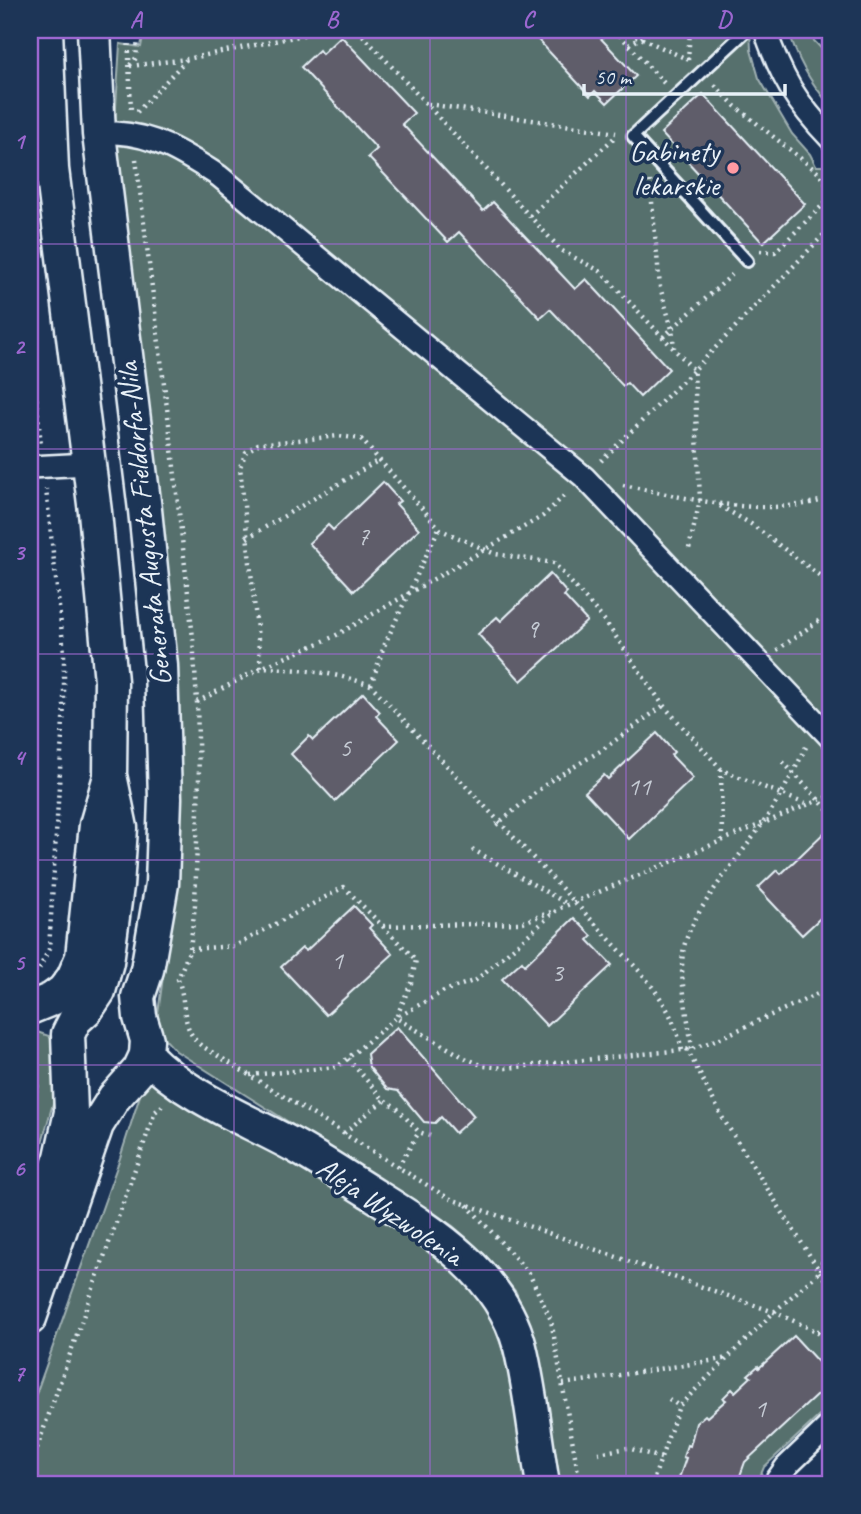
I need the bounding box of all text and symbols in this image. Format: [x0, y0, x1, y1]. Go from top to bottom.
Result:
text: A [130, 5, 144, 34]
text: B [326, 5, 340, 34]
text: C [523, 5, 537, 34]
text: D [717, 5, 733, 34]
scale bar [584, 52, 786, 96]
text: 50 m [595, 64, 633, 90]
text: 1 [14, 127, 27, 156]
place label: Gabinety lekarskie [629, 132, 722, 204]
marker: Gabinety lekarskie [725, 160, 741, 176]
text: 2 [14, 332, 27, 361]
street label: Generała Augusta Fieldorfa-Nila [108, 358, 180, 688]
house number: 7 [357, 520, 370, 553]
text: 3 [14, 538, 27, 567]
house number: 9 [526, 612, 540, 645]
house number: 5 [339, 731, 352, 764]
text: 4 [14, 743, 27, 772]
house number: 11 [627, 770, 652, 803]
house number: 1 [331, 944, 344, 977]
text: 5 [14, 948, 26, 977]
house number: 3 [551, 956, 565, 989]
street label: Aleja Wyzwolenia [309, 1148, 473, 1275]
text: 6 [14, 1154, 27, 1183]
text: 7 [14, 1359, 27, 1388]
house number: 1 [754, 1392, 767, 1425]

